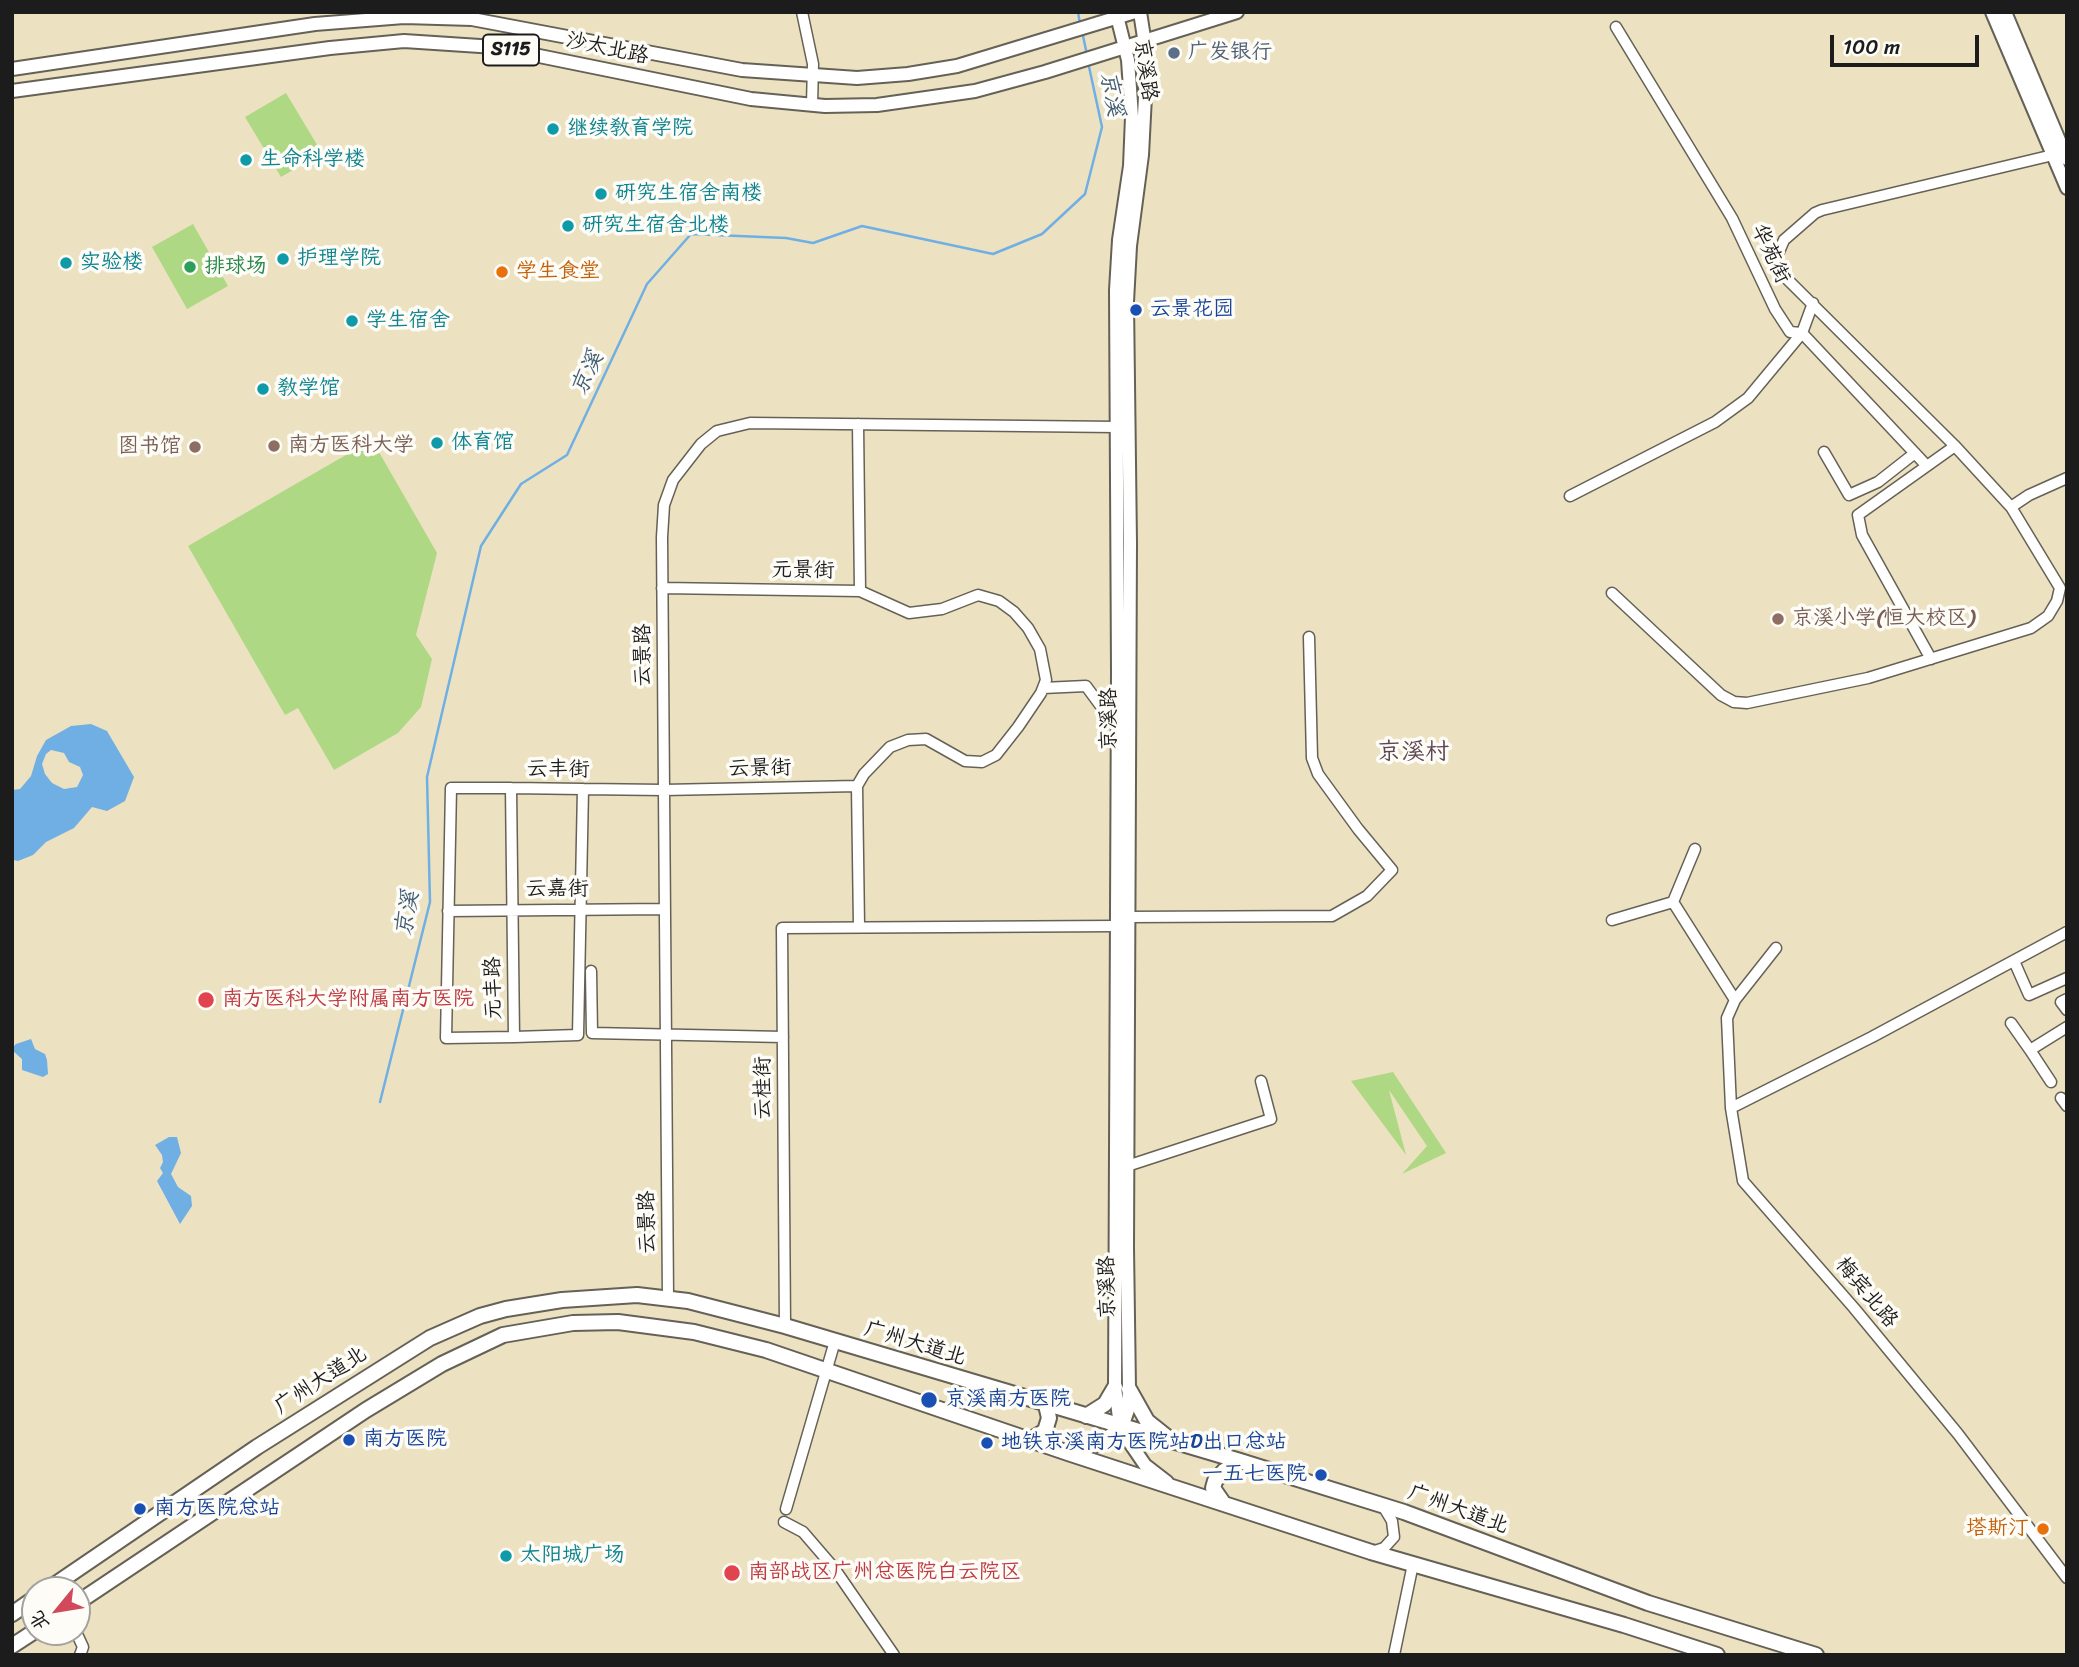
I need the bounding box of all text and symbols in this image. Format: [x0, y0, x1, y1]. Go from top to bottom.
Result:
scale bar [1834, 21, 1983, 65]
street label: 沙太北路 [563, 28, 651, 70]
text: 100 m [1843, 28, 1900, 66]
road number: S115 [483, 34, 539, 66]
street label: 京溪路 [1128, 37, 1162, 103]
place label: 广发银行 [1188, 40, 1272, 66]
marker: 广发银行 [1166, 45, 1182, 61]
water label: 京溪 [1093, 69, 1129, 119]
place label: 继续教育学院 [567, 116, 693, 142]
marker: 继续教育学院 [545, 121, 561, 137]
place label: 生命科学楼 [260, 147, 365, 173]
marker: 生命科学楼 [238, 152, 254, 168]
place label: 研究生宿舍南楼 [615, 181, 762, 207]
marker: 研究生宿舍南楼 [593, 186, 609, 202]
place label: 研究生宿舍北楼 [582, 213, 729, 239]
marker: 研究生宿舍北楼 [560, 218, 576, 234]
street label: 华苑街 [1745, 220, 1795, 288]
place label: 护理学院 [297, 246, 381, 272]
place label: 实验楼 [80, 250, 143, 276]
marker: 护理学院 [275, 251, 291, 267]
place label: 排球场 [204, 254, 267, 280]
marker: 实验楼 [58, 255, 74, 271]
marker: 排球场 [182, 259, 198, 275]
place label: 学生食堂 [516, 259, 600, 285]
marker: 学生食堂 [494, 264, 510, 280]
place label: 云景花园 [1150, 297, 1234, 323]
marker: 云景花园 [1128, 302, 1144, 318]
place label: 学生宿舍 [366, 308, 450, 334]
marker: 学生宿舍 [344, 313, 360, 329]
water label: 京溪 [566, 347, 610, 401]
place label: 教学馆 [277, 376, 340, 402]
marker: 教学馆 [255, 381, 271, 397]
place label: 体育馆 [451, 430, 514, 456]
place label: 南方医科大学 [288, 433, 414, 459]
place label: 图书馆 [118, 434, 181, 460]
marker: 体育馆 [429, 435, 445, 451]
marker: 南方医科大学 [266, 438, 282, 454]
marker: 图书馆 [187, 439, 203, 455]
street label: 元景街 [771, 558, 835, 584]
place label: 京溪小学(恒大校区) [1792, 606, 1975, 632]
marker: 京溪小学(恒大校区) [1770, 611, 1786, 627]
street label: 云景路 [631, 624, 657, 686]
street label: 京溪路 [1097, 688, 1123, 750]
district label: 京溪村 [1377, 739, 1449, 767]
street label: 云景街 [728, 756, 792, 782]
street label: 云丰街 [526, 757, 590, 783]
street label: 云嘉街 [526, 877, 588, 903]
water label: 京溪 [390, 889, 426, 939]
street label: 元丰路 [481, 956, 507, 1020]
place label: 南方医科大学附属南方医院 [222, 987, 474, 1013]
marker: 南方医科大学附属南方医院 [196, 990, 216, 1010]
street label: 云桂街 [751, 1057, 777, 1119]
street label: 云景路 [635, 1190, 661, 1254]
street label: 梅宾北路 [1829, 1253, 1903, 1333]
street label: 京溪路 [1095, 1255, 1121, 1319]
street label: 广州大道北 [861, 1317, 969, 1371]
street label: 广州大道北 [270, 1342, 372, 1420]
place label: 京溪南方医院 [945, 1387, 1071, 1413]
marker: 京溪南方医院 [919, 1390, 939, 1410]
place label: 南方医院 [363, 1427, 447, 1453]
place label: 地铁京溪南方医院站D出口总站 [1001, 1430, 1287, 1456]
marker: 南方医院 [341, 1432, 357, 1448]
marker: 地铁京溪南方医院站D出口总站 [979, 1435, 995, 1451]
place label: 一五七医院 [1202, 1462, 1307, 1488]
marker: 一五七医院 [1313, 1467, 1329, 1483]
street label: 广州大道北 [1404, 1480, 1512, 1540]
place label: 南方医院总站 [154, 1496, 280, 1522]
marker: 南方医院总站 [132, 1501, 148, 1517]
place label: 塔斯汀 [1966, 1516, 2029, 1542]
marker: 塔斯汀 [2035, 1521, 2051, 1537]
place label: 太阳城广场 [520, 1543, 625, 1569]
marker: 太阳城广场 [498, 1548, 514, 1564]
place label: 南部战区广州总医院白云院区 [748, 1560, 1021, 1586]
marker: 南部战区广州总医院白云院区 [722, 1563, 742, 1583]
north arrow [21, 1576, 91, 1646]
text: 北 [20, 1604, 58, 1637]

